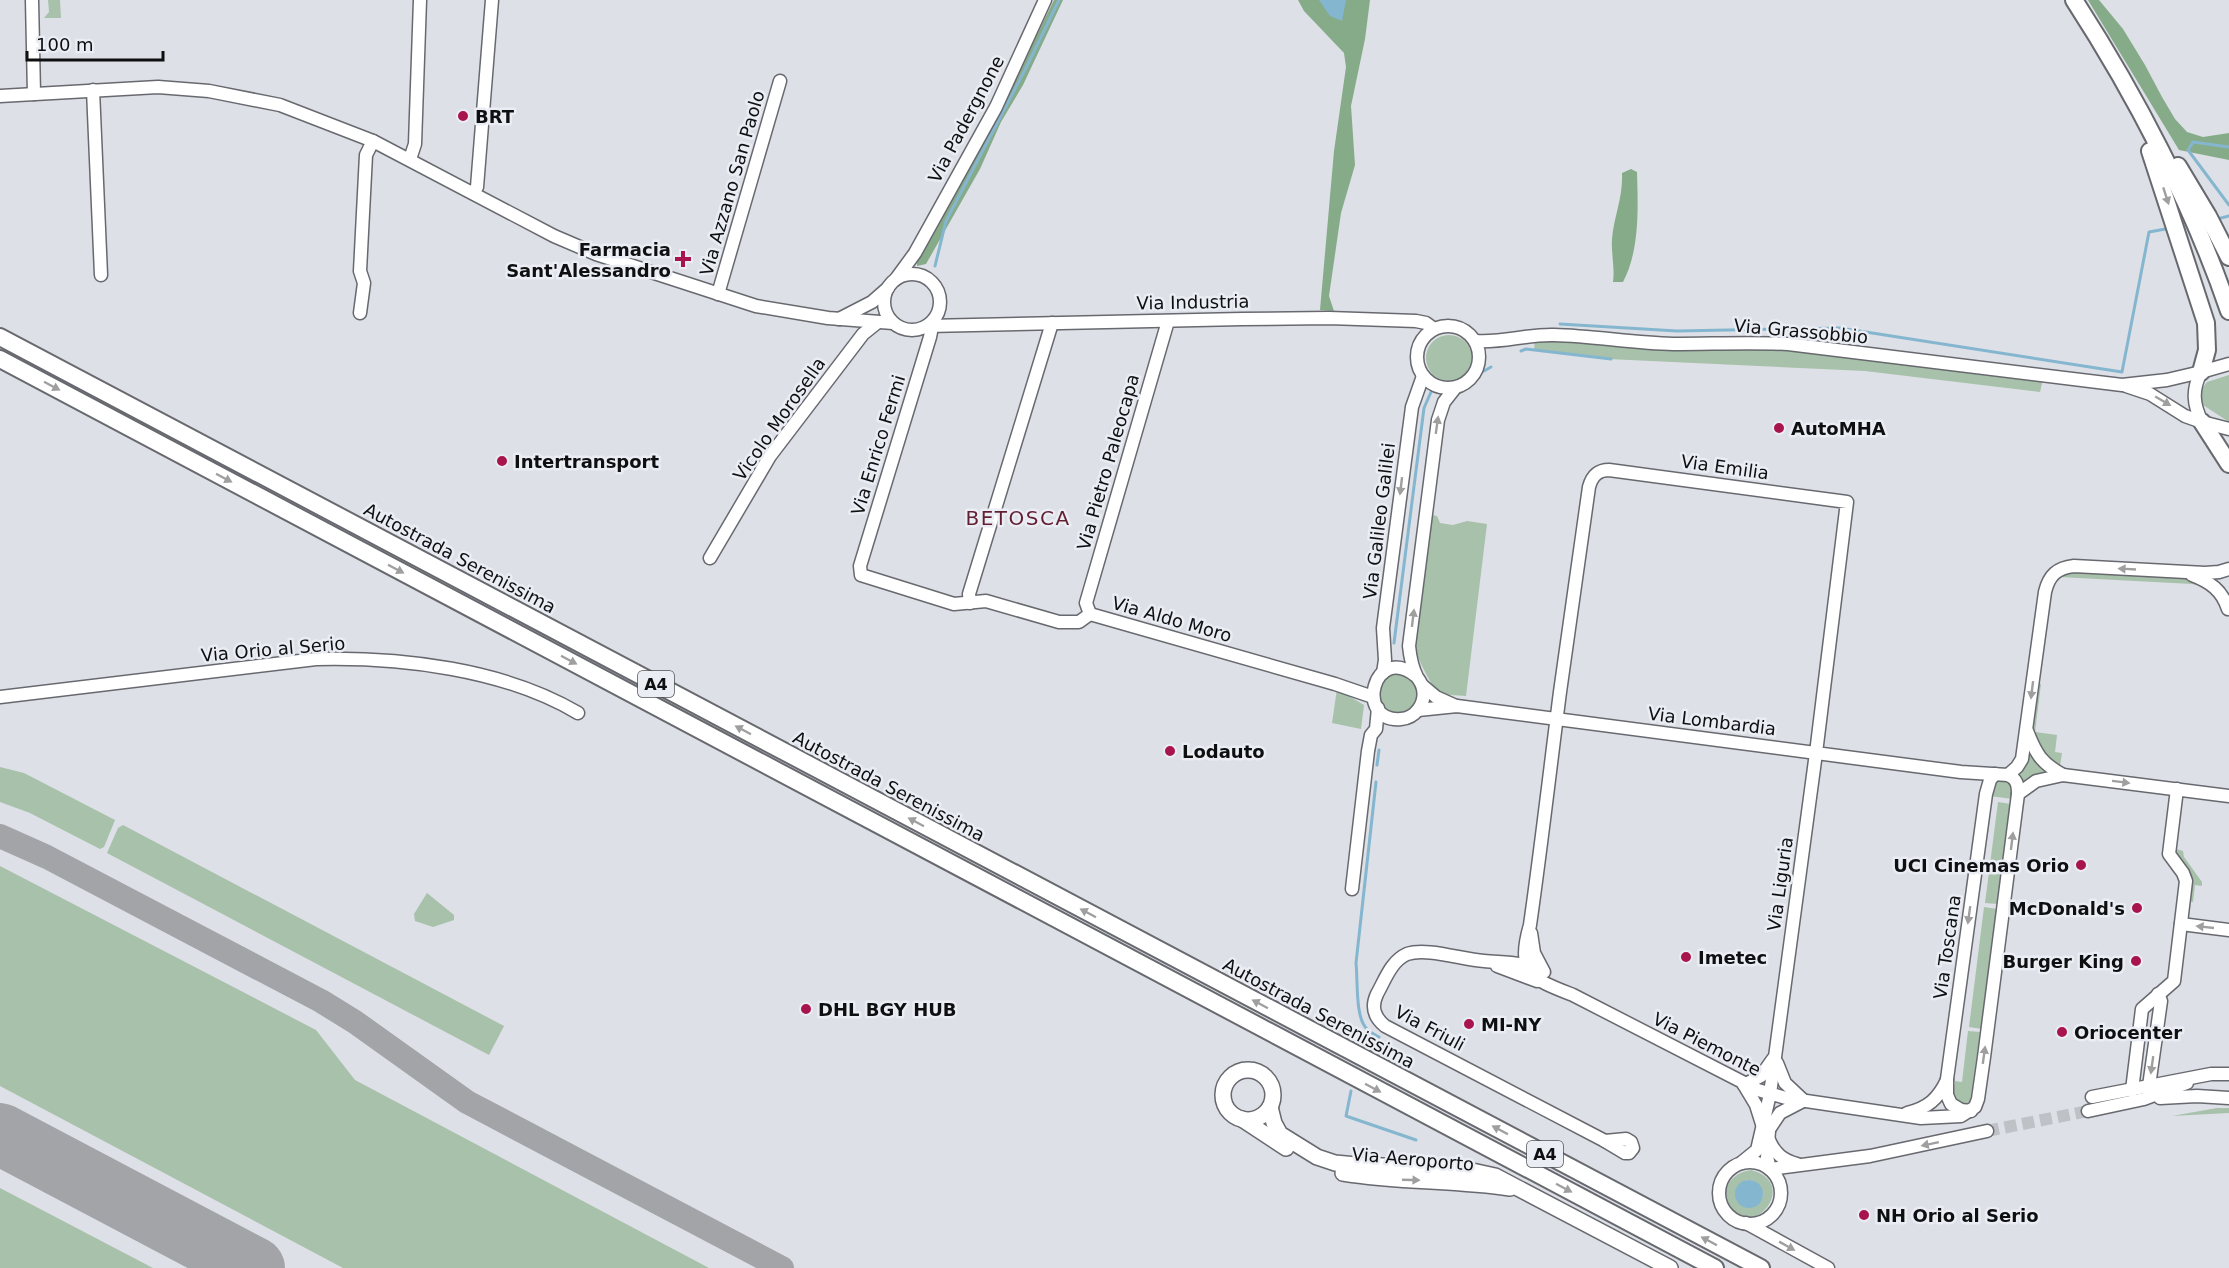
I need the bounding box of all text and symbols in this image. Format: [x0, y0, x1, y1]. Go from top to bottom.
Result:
scale bar [27, 24, 164, 62]
text: 100 m [36, 34, 94, 55]
street label: Via Padergnone [924, 52, 1008, 186]
street label: Via Azzano San Paolo [695, 88, 769, 278]
place label: BRT [475, 106, 515, 127]
marker: BRT [456, 109, 470, 123]
one-way arrow [2162, 187, 2171, 205]
place label: Farmacia Sant'Alessandro [506, 239, 671, 281]
marker: Farmacia Sant'Alessandro [676, 252, 690, 266]
street label: Via Industria [1136, 291, 1250, 313]
street label: Via Grassobbio [1733, 315, 1869, 347]
street label: Vicolo Morosella [729, 353, 829, 485]
street label: Via Pietro Paleocapa [1073, 371, 1143, 553]
street label: Via Enrico Fermi [847, 372, 909, 518]
one-way arrow [43, 382, 60, 391]
one-way arrow [2155, 396, 2171, 407]
one-way arrow [1433, 415, 1442, 434]
place label: AutoMHA [1791, 418, 1886, 439]
marker: AutoMHA [1772, 421, 1786, 435]
street label: Via Galileo Galilei [1359, 442, 1399, 600]
street label: Via Emilia [1680, 450, 1770, 484]
place label: Intertransport [514, 451, 659, 472]
marker: Intertransport [495, 454, 509, 468]
one-way arrow [216, 473, 233, 483]
one-way arrow [1397, 477, 1406, 496]
street label: Autostrada Serenissima [361, 498, 559, 618]
district label: BETOSCA [965, 506, 1071, 530]
one-way arrow [388, 564, 405, 574]
one-way arrow [2117, 564, 2136, 573]
street label: Via Aldo Moro [1110, 592, 1234, 646]
one-way arrow [1408, 609, 1418, 628]
street label: Via Orio al Serio [200, 632, 346, 666]
one-way arrow [560, 655, 577, 665]
road number: A4 [638, 671, 674, 697]
one-way arrow [2028, 680, 2037, 699]
street label: Via Lombardia [1647, 703, 1777, 739]
one-way arrow [735, 726, 752, 735]
street label: Autostrada Serenissima [790, 726, 988, 846]
place label: Lodauto [1182, 741, 1265, 762]
marker: Lodauto [1163, 744, 1177, 758]
one-way arrow [2112, 777, 2131, 787]
one-way arrow [907, 817, 924, 827]
one-way arrow [2008, 831, 2017, 850]
street label: Via Liguria [1763, 836, 1797, 932]
place label: UCI Cinemas Orio [1893, 855, 2069, 876]
marker: UCI Cinemas Orio [2074, 858, 2088, 872]
street label: Via Toscana [1929, 893, 1965, 1001]
place label: McDonald's [2009, 898, 2125, 919]
marker: McDonald's [2130, 901, 2144, 915]
one-way arrow [1965, 905, 1974, 924]
one-way arrow [1079, 908, 1096, 918]
one-way arrow [2195, 922, 2214, 932]
place label: Imetec [1698, 947, 1767, 968]
marker: Imetec [1679, 950, 1693, 964]
place label: Burger King [2003, 951, 2124, 972]
street label: Autostrada Serenissima [1220, 953, 1418, 1073]
marker: Burger King [2129, 954, 2143, 968]
place label: DHL BGY HUB [818, 999, 957, 1020]
one-way arrow [1252, 999, 1269, 1009]
street label: Via Friuli [1391, 1001, 1469, 1055]
marker: DHL BGY HUB [799, 1002, 813, 1016]
street label: Via Piemonte [1650, 1008, 1764, 1080]
place label: MI-NY [1481, 1014, 1542, 1035]
marker: MI-NY [1462, 1017, 1476, 1031]
place label: Oriocenter [2074, 1022, 2182, 1043]
marker: Oriocenter [2055, 1025, 2069, 1039]
one-way arrow [1980, 1046, 1989, 1065]
one-way arrow [2147, 1055, 2156, 1074]
one-way arrow [1365, 1083, 1382, 1093]
one-way arrow [1491, 1125, 1508, 1135]
one-way arrow [1921, 1139, 1940, 1149]
road number: A4 [1527, 1141, 1563, 1167]
street label: Via Aeroporto [1351, 1143, 1475, 1175]
one-way arrow [1402, 1176, 1421, 1185]
one-way arrow [1556, 1183, 1573, 1193]
place label: NH Orio al Serio [1876, 1205, 2039, 1226]
marker: NH Orio al Serio [1857, 1208, 1871, 1222]
one-way arrow [1700, 1236, 1717, 1246]
one-way arrow [1779, 1241, 1796, 1251]

